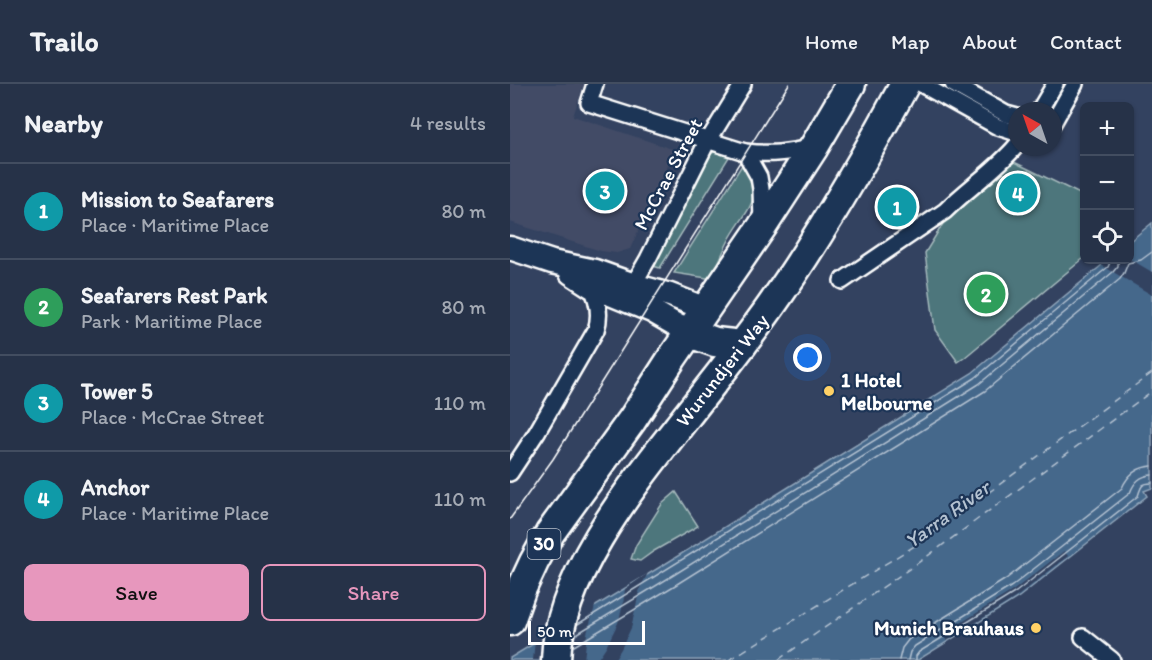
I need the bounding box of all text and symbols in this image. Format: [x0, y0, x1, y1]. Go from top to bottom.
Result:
text: Trailo [30, 24, 99, 58]
text: Home [805, 29, 858, 54]
text: Map [891, 29, 930, 54]
text: About [963, 29, 1017, 54]
text: Contact [1050, 29, 1122, 54]
north arrow [1008, 102, 1062, 156]
map controls [1080, 102, 1134, 264]
button: + [1080, 102, 1134, 156]
text: Nearby [24, 107, 103, 139]
text: 4 results [410, 111, 486, 135]
street label: McCrae Street [628, 113, 708, 234]
button: − [1080, 156, 1134, 210]
pin: 3 [586, 168, 625, 214]
pin: 4 [998, 170, 1038, 216]
pin: 1 [878, 184, 916, 230]
text: Mission to Seafarers [81, 186, 274, 213]
text: 1 [39, 199, 48, 223]
text: 80 m [441, 199, 486, 223]
button: locate [1080, 210, 1134, 264]
text: Place · Maritime Place [81, 213, 269, 237]
pin: 2 [966, 272, 1006, 316]
text: Seafarers Rest Park [81, 282, 267, 309]
text: 2 [38, 295, 49, 319]
text: 80 m [441, 295, 486, 319]
street label: Wurundjeri Way [670, 308, 774, 431]
text: Park · Maritime Place [81, 309, 262, 333]
your location [793, 343, 822, 372]
place label: 1 Hotel Melbourne [841, 368, 933, 415]
text: Tower 5 [81, 378, 153, 405]
marker: 1 Hotel Melbourne [822, 384, 836, 398]
text: 3 [38, 391, 49, 415]
text: 110 m [434, 391, 486, 415]
text: Place · McCrae Street [81, 405, 264, 429]
water label: Yarra River [900, 473, 997, 553]
text: Anchor [81, 474, 149, 501]
text: 4 [37, 487, 50, 511]
text: 110 m [434, 487, 486, 511]
text: Place · Maritime Place [81, 501, 269, 525]
road number: 30 [528, 529, 561, 559]
button: Save [24, 564, 249, 621]
button: Share [261, 564, 486, 621]
place label: Munich Brauhaus [874, 616, 1024, 640]
scale bar [528, 618, 645, 646]
marker: Munich Brauhaus [1029, 621, 1043, 635]
text: 50 m [537, 622, 572, 641]

